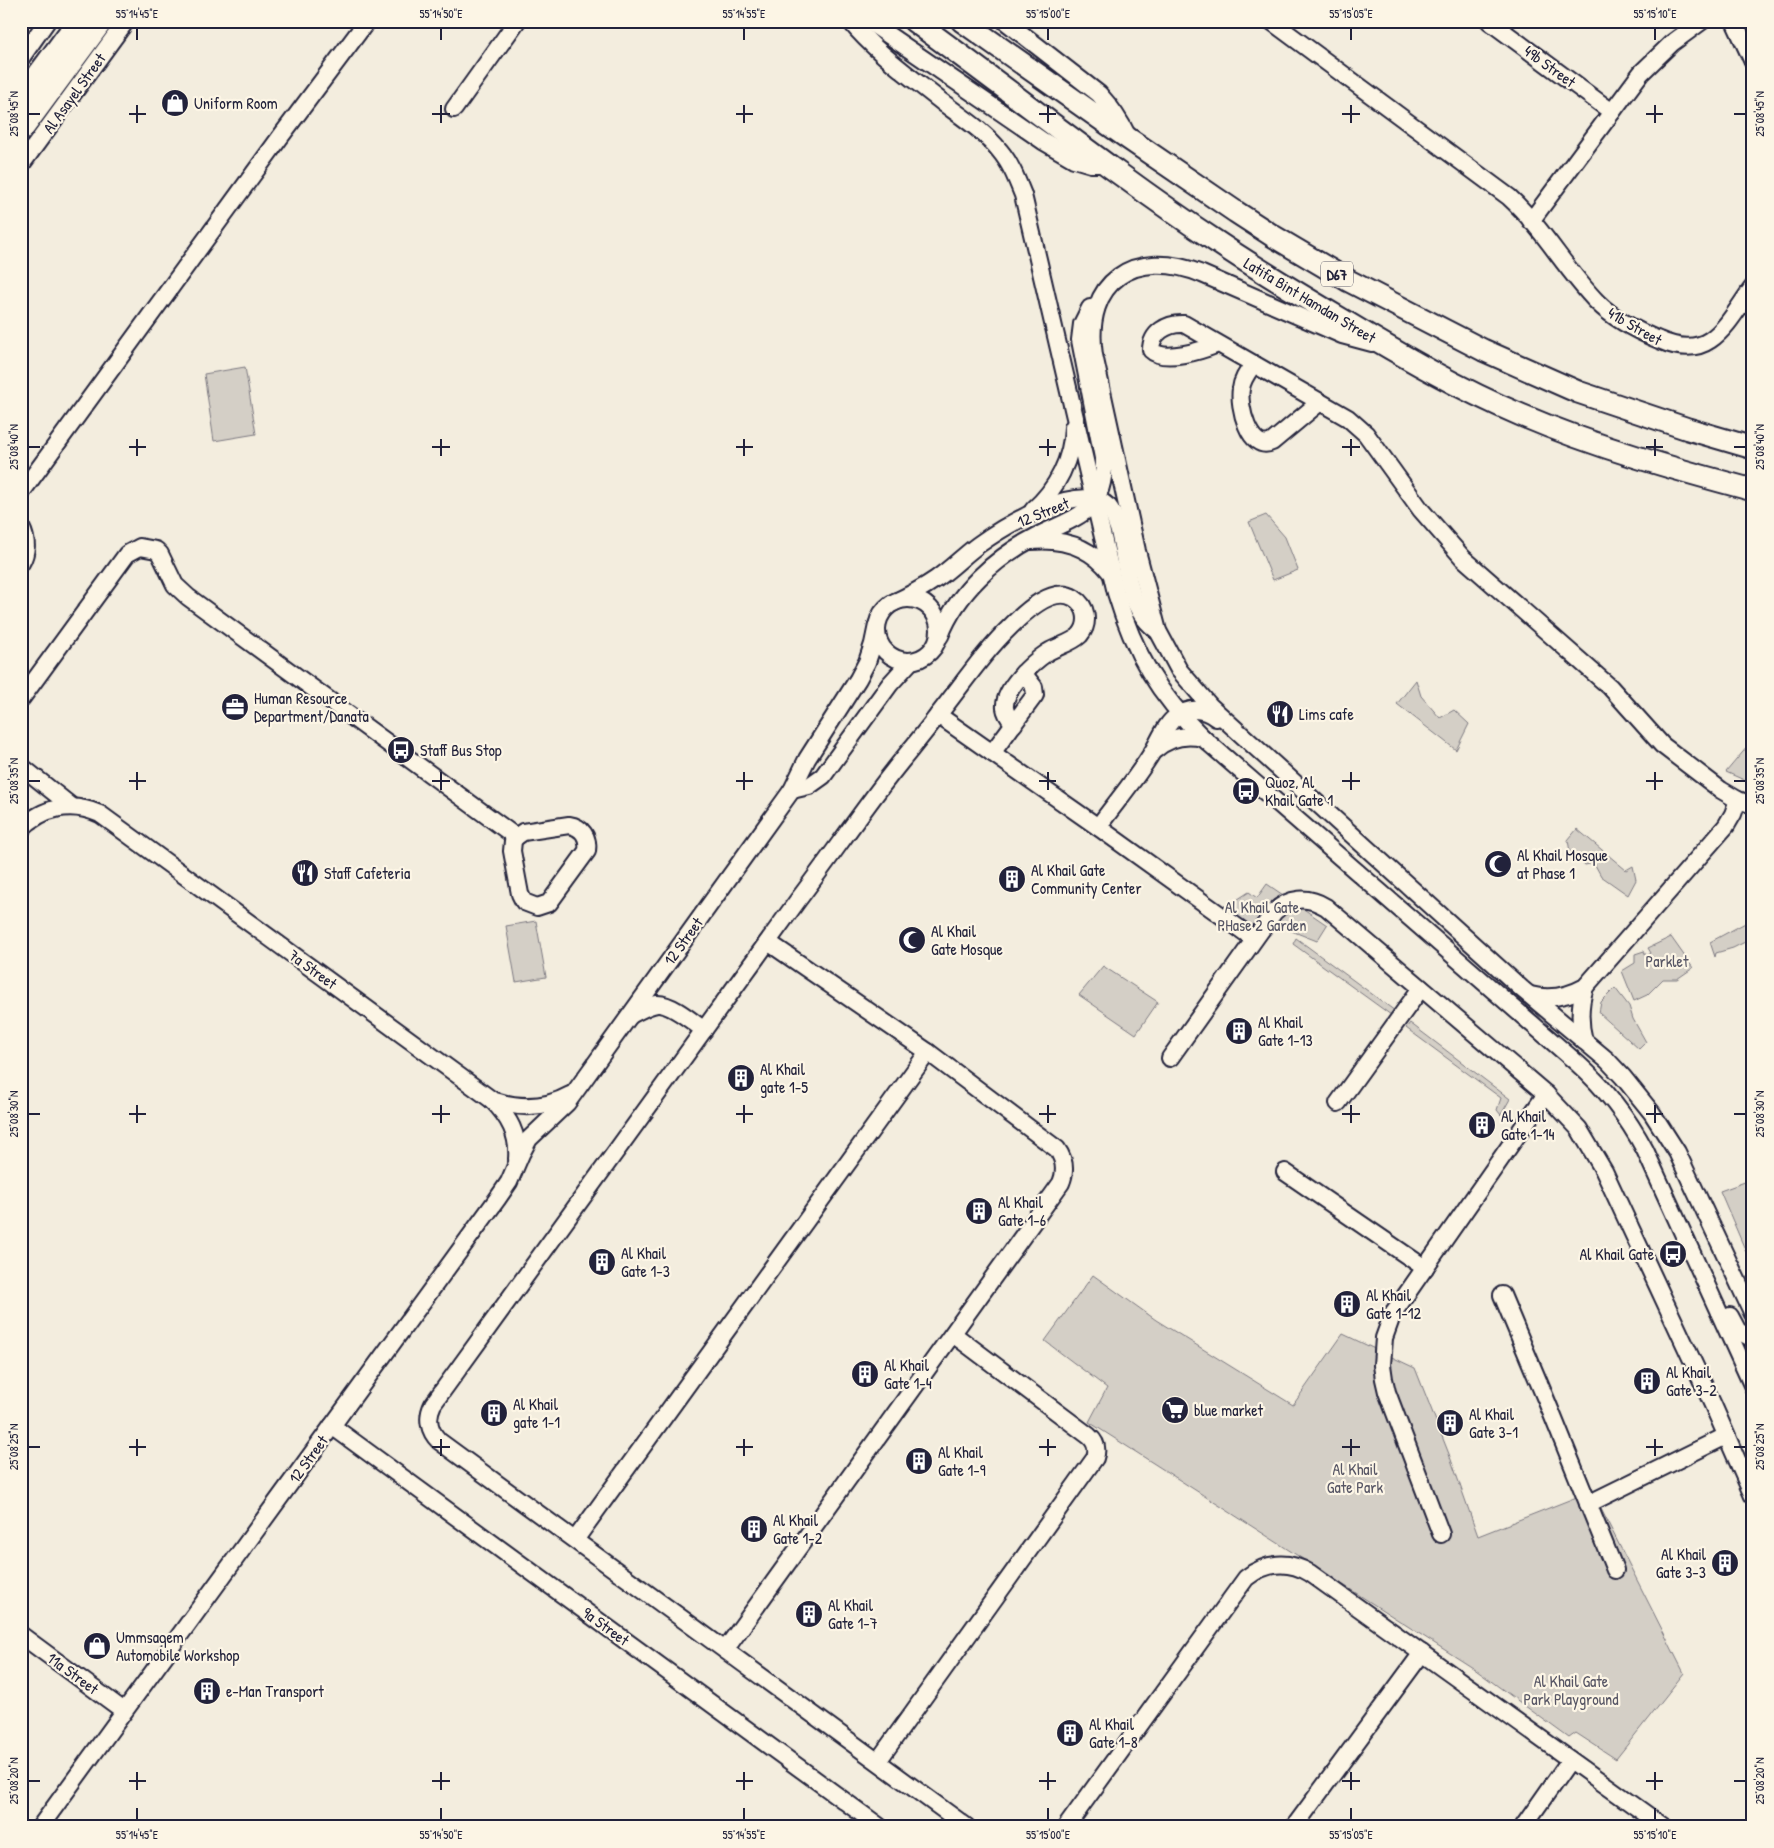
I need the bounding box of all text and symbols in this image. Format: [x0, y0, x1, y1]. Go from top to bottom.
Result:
text: 55°14'45"E [116, 5, 159, 22]
text: 55°14'50"E [419, 5, 463, 22]
text: 55°14'55"E [723, 5, 766, 22]
text: 55°15'00"E [1026, 5, 1071, 22]
text: 55°15'05"E [1329, 5, 1374, 22]
text: 55°15'10"E [1633, 5, 1677, 22]
street label: 49b Street [1520, 40, 1581, 93]
street label: Al Asayel Street [37, 48, 111, 138]
shop icon: Uniform Room [160, 88, 190, 118]
text: 25°08'45"N [5, 91, 22, 137]
text: 25°08'45"N [1751, 91, 1768, 137]
place label: Uniform Room [194, 92, 278, 114]
street label: Latifa Bint Hamdan Street [1240, 252, 1381, 348]
road number: D67 [1321, 262, 1353, 286]
street label: 41b Street [1604, 302, 1667, 351]
text: 25°08'40"N [5, 424, 22, 470]
text: 25°08'40"N [1751, 424, 1768, 470]
street label: 12 Street [1014, 491, 1073, 532]
place label: Human Resource Department/Danata [254, 687, 369, 727]
office icon: Human Resource Department/Danata [220, 692, 250, 722]
restaurant icon: Lims cafe [1265, 699, 1295, 729]
place label: Lims cafe [1299, 703, 1354, 725]
bus stop icon: Staff Bus Stop [386, 735, 416, 765]
place label: Staff Bus Stop [420, 739, 502, 761]
text: 25°08'35"N [5, 758, 22, 804]
text: 25°08'35"N [1751, 758, 1768, 804]
place label: Quoz, Al Khail Gate 1 [1265, 771, 1333, 811]
bus stop icon: Quoz, Al Khail Gate 1 [1231, 776, 1261, 806]
place label: Al Khail Mosque at Phase 1 [1517, 844, 1609, 884]
mosque icon: Al Khail Mosque at Phase 1 [1483, 849, 1513, 879]
restaurant icon: Staff Cafeteria [290, 858, 320, 888]
place label: Al Khail Gate Community Center [1031, 859, 1142, 899]
place label: Staff Cafeteria [324, 862, 410, 884]
building icon: Al Khail Gate Community Center [997, 864, 1027, 894]
park label: Al Khail Gate PHase 2 Garden [1218, 896, 1306, 936]
street label: 12 Street [658, 912, 708, 969]
place label: Al Khail Gate Mosque [931, 920, 1003, 960]
mosque icon: Al Khail Gate Mosque [897, 925, 927, 955]
street label: 7a Street [284, 944, 342, 994]
park label: Parklet [1646, 950, 1689, 972]
place label: Al Khail Gate 1-13 [1258, 1011, 1313, 1051]
building icon: Al Khail Gate 1-13 [1224, 1016, 1254, 1046]
place label: Al Khail gate 1-5 [760, 1058, 808, 1098]
building icon: Al Khail gate 1-5 [726, 1063, 756, 1093]
text: 25°08'30"N [5, 1091, 22, 1137]
text: 25°08'30"N [1751, 1091, 1768, 1137]
place label: Al Khail Gate 1-14 [1501, 1105, 1555, 1145]
building icon: Al Khail Gate 1-14 [1467, 1110, 1497, 1140]
place label: Al Khail Gate 1-6 [998, 1191, 1046, 1231]
building icon: Al Khail Gate 1-6 [964, 1196, 994, 1226]
bus stop icon: Al Khail Gate [1658, 1239, 1688, 1269]
place label: Al Khail Gate 1-3 [621, 1242, 670, 1282]
place label: Al Khail Gate [1580, 1243, 1655, 1265]
building icon: Al Khail Gate 1-3 [587, 1247, 617, 1277]
place label: Al Khail Gate 1-12 [1366, 1284, 1422, 1324]
building icon: Al Khail Gate 1-12 [1332, 1289, 1362, 1319]
place label: Al Khail Gate 1-4 [884, 1354, 932, 1394]
building icon: Al Khail Gate 1-4 [850, 1359, 880, 1389]
place label: Al Khail Gate 3-2 [1666, 1361, 1717, 1401]
building icon: Al Khail Gate 3-2 [1632, 1366, 1662, 1396]
place label: Al Khail gate 1-1 [513, 1393, 560, 1433]
supermarket icon: blue market [1160, 1395, 1190, 1425]
building icon: Al Khail gate 1-1 [479, 1398, 509, 1428]
place label: blue market [1194, 1399, 1264, 1421]
place label: Al Khail Gate 3-1 [1469, 1403, 1518, 1443]
building icon: Al Khail Gate 3-1 [1435, 1408, 1465, 1438]
text: 25°08'25"N [5, 1424, 22, 1470]
text: 25°08'25"N [1751, 1424, 1768, 1470]
street label: 12 Street [283, 1430, 333, 1487]
place label: Al Khail Gate 1-9 [938, 1441, 986, 1481]
building icon: Al Khail Gate 1-9 [904, 1446, 934, 1476]
park label: Al Khail Gate Park [1327, 1458, 1383, 1498]
place label: Al Khail Gate 1-2 [773, 1509, 823, 1549]
building icon: Al Khail Gate 1-2 [739, 1514, 769, 1544]
place label: Al Khail Gate 3-3 [1656, 1543, 1707, 1583]
building icon: Al Khail Gate 3-3 [1710, 1548, 1740, 1578]
place label: Al Khail Gate 1-7 [828, 1594, 878, 1634]
building icon: Al Khail Gate 1-7 [794, 1599, 824, 1629]
street label: 9a Street [578, 1602, 634, 1651]
place label: Ummsaqem Automobile Workshop [116, 1626, 239, 1666]
shop icon: Ummsaqem Automobile Workshop [82, 1631, 112, 1661]
street label: 11a Street [43, 1647, 104, 1699]
park label: Al Khail Gate Park Playground [1523, 1670, 1619, 1710]
building icon: e-Man Transport [192, 1676, 222, 1706]
place label: e-Man Transport [226, 1680, 324, 1702]
place label: Al Khail Gate 1-8 [1089, 1713, 1138, 1753]
building icon: Al Khail Gate 1-8 [1055, 1718, 1085, 1748]
text: 25°08'20"N [5, 1757, 22, 1805]
text: 25°08'20"N [1751, 1757, 1768, 1805]
text: 55°14'45"E [116, 1826, 159, 1843]
text: 55°14'50"E [419, 1826, 463, 1843]
text: 55°14'55"E [723, 1826, 766, 1843]
text: 55°15'00"E [1026, 1826, 1071, 1843]
text: 55°15'05"E [1329, 1826, 1374, 1843]
text: 55°15'10"E [1633, 1826, 1677, 1843]

